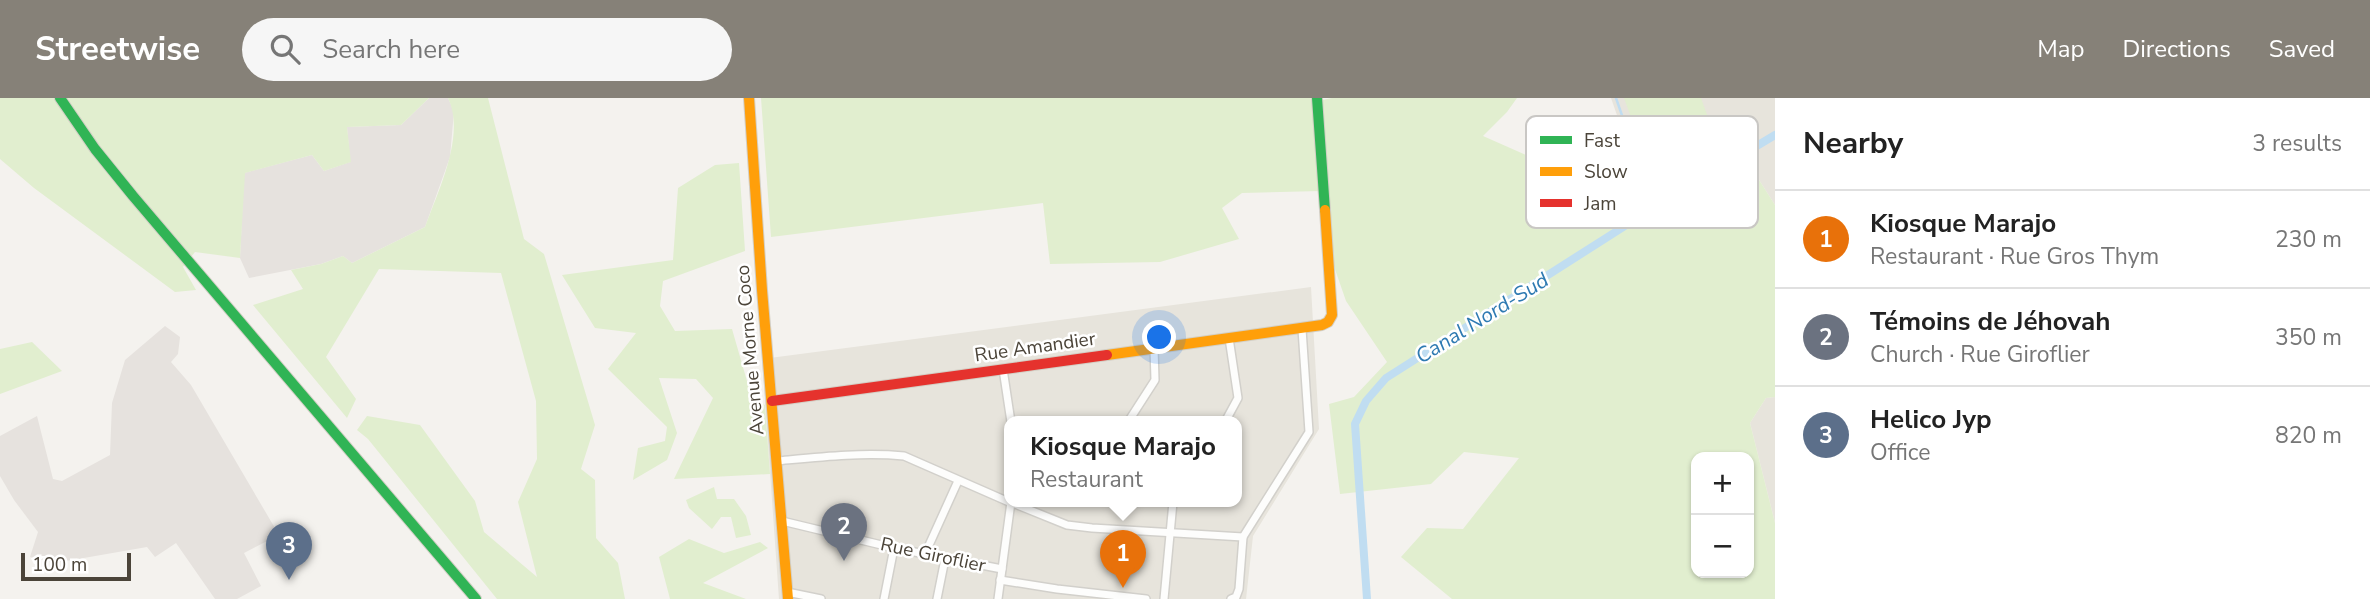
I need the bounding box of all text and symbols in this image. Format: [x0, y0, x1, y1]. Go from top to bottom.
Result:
search box [242, 18, 732, 81]
text: Streetwise [35, 27, 200, 72]
icon: search [266, 30, 304, 68]
text: Search here [322, 32, 460, 67]
text: Map [2037, 33, 2084, 65]
text: Directions [2122, 33, 2231, 65]
text: Saved [2269, 33, 2335, 65]
legend [1526, 116, 1758, 228]
text: Nearby [1803, 123, 1903, 164]
text: Fast [1584, 128, 1620, 154]
text: 3 results [2252, 128, 2342, 159]
text: Slow [1584, 159, 1628, 185]
text: Jam [1583, 191, 1617, 217]
text: Kiosque Marajo [1870, 206, 2056, 241]
text: 1 [1819, 224, 1833, 255]
text: 230 m [2275, 224, 2342, 255]
text: Restaurant · Rue Gros Thym [1870, 241, 2159, 272]
street label: Avenue Morne Coco [730, 264, 770, 436]
water label: Canal Nord-Sud [1410, 265, 1554, 370]
text: Témoins de Jéhovah [1870, 304, 2110, 339]
your location [1142, 320, 1176, 354]
text: 2 [1819, 322, 1833, 353]
text: 350 m [2275, 322, 2342, 353]
street label: Rue Amandier [973, 326, 1097, 368]
text: Church · Rue Giroflier [1870, 339, 2090, 370]
text: Helico Jyp [1870, 402, 1992, 437]
popup [1004, 416, 1242, 507]
text: 3 [1819, 420, 1833, 451]
text: 820 m [2275, 420, 2342, 451]
text: Kiosque Marajo [1030, 429, 1216, 464]
text: Office [1870, 437, 1930, 468]
map controls [1691, 452, 1754, 578]
button: + [1691, 452, 1754, 515]
text: Restaurant [1030, 464, 1143, 495]
pin: 2 [821, 503, 867, 561]
button: − [1691, 515, 1754, 578]
pin: 3 [266, 522, 312, 580]
pin: 1 [1100, 530, 1146, 588]
street label: Rue Giroflier [878, 531, 988, 579]
scale bar [21, 550, 131, 582]
text: 100 m [32, 552, 87, 578]

